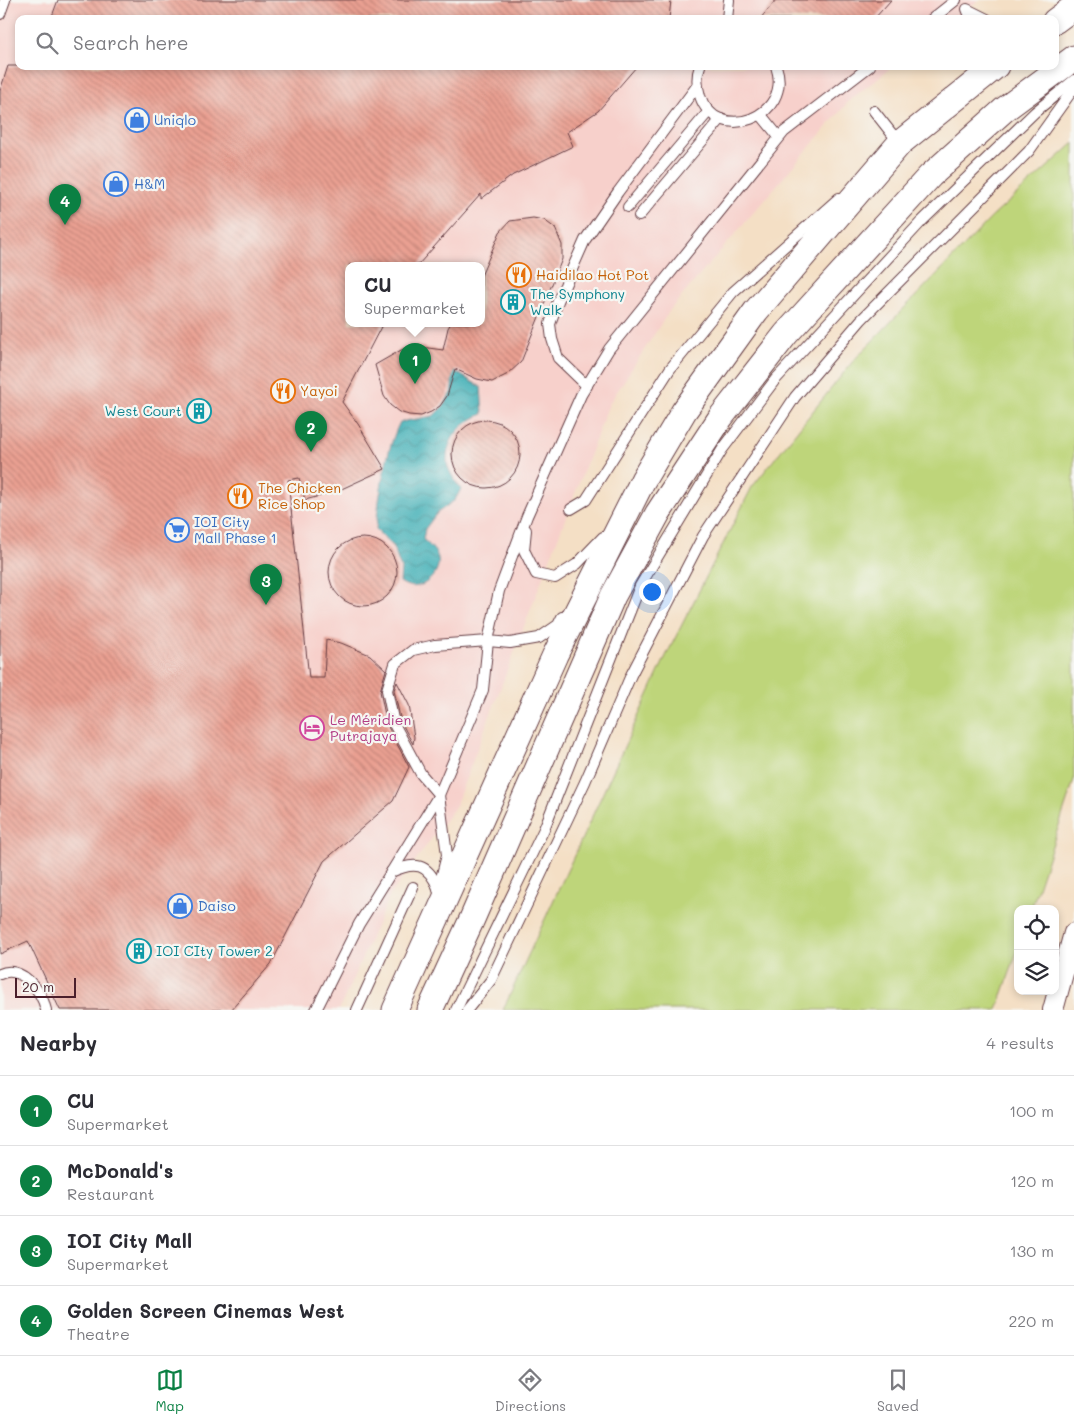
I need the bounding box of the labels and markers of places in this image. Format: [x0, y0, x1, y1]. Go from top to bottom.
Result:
shop icon: Uniqlo [124, 107, 150, 133]
place label: Uniqlo [154, 110, 196, 129]
shop icon: H&M [103, 171, 129, 197]
place label: H&M [134, 174, 165, 193]
pin: 4 [49, 184, 81, 225]
restaurant icon: Haidilao Hot Pot [506, 262, 532, 288]
place label: Haidilao Hot Pot [536, 265, 649, 284]
place label: The Symphony Walk [530, 284, 625, 319]
building icon: The Symphony Walk [500, 289, 526, 315]
pin: 1 [399, 343, 431, 384]
restaurant icon: Yayoi [270, 378, 296, 404]
place label: Yayoi [300, 381, 338, 400]
building icon: West Court [186, 398, 212, 424]
place label: West Court [104, 401, 182, 420]
pin: 2 [295, 411, 327, 452]
place label: The Chicken Rice Shop [258, 478, 341, 513]
restaurant icon: The Chicken Rice Shop [227, 483, 253, 509]
place label: IOI City Mall Phase 1 [194, 512, 277, 547]
supermarket icon: IOI City Mall Phase 1 [164, 517, 190, 543]
pin: 3 [250, 564, 282, 605]
place label: Le Méridien Putrajaya [330, 710, 411, 745]
hotel icon: Le Méridien Putrajaya [299, 715, 325, 741]
shop icon: Daiso [167, 893, 193, 919]
place label: Daiso [198, 896, 236, 915]
building icon: IOI CIty Tower 2 [126, 938, 152, 964]
place label: IOI CIty Tower 2 [156, 941, 273, 960]

